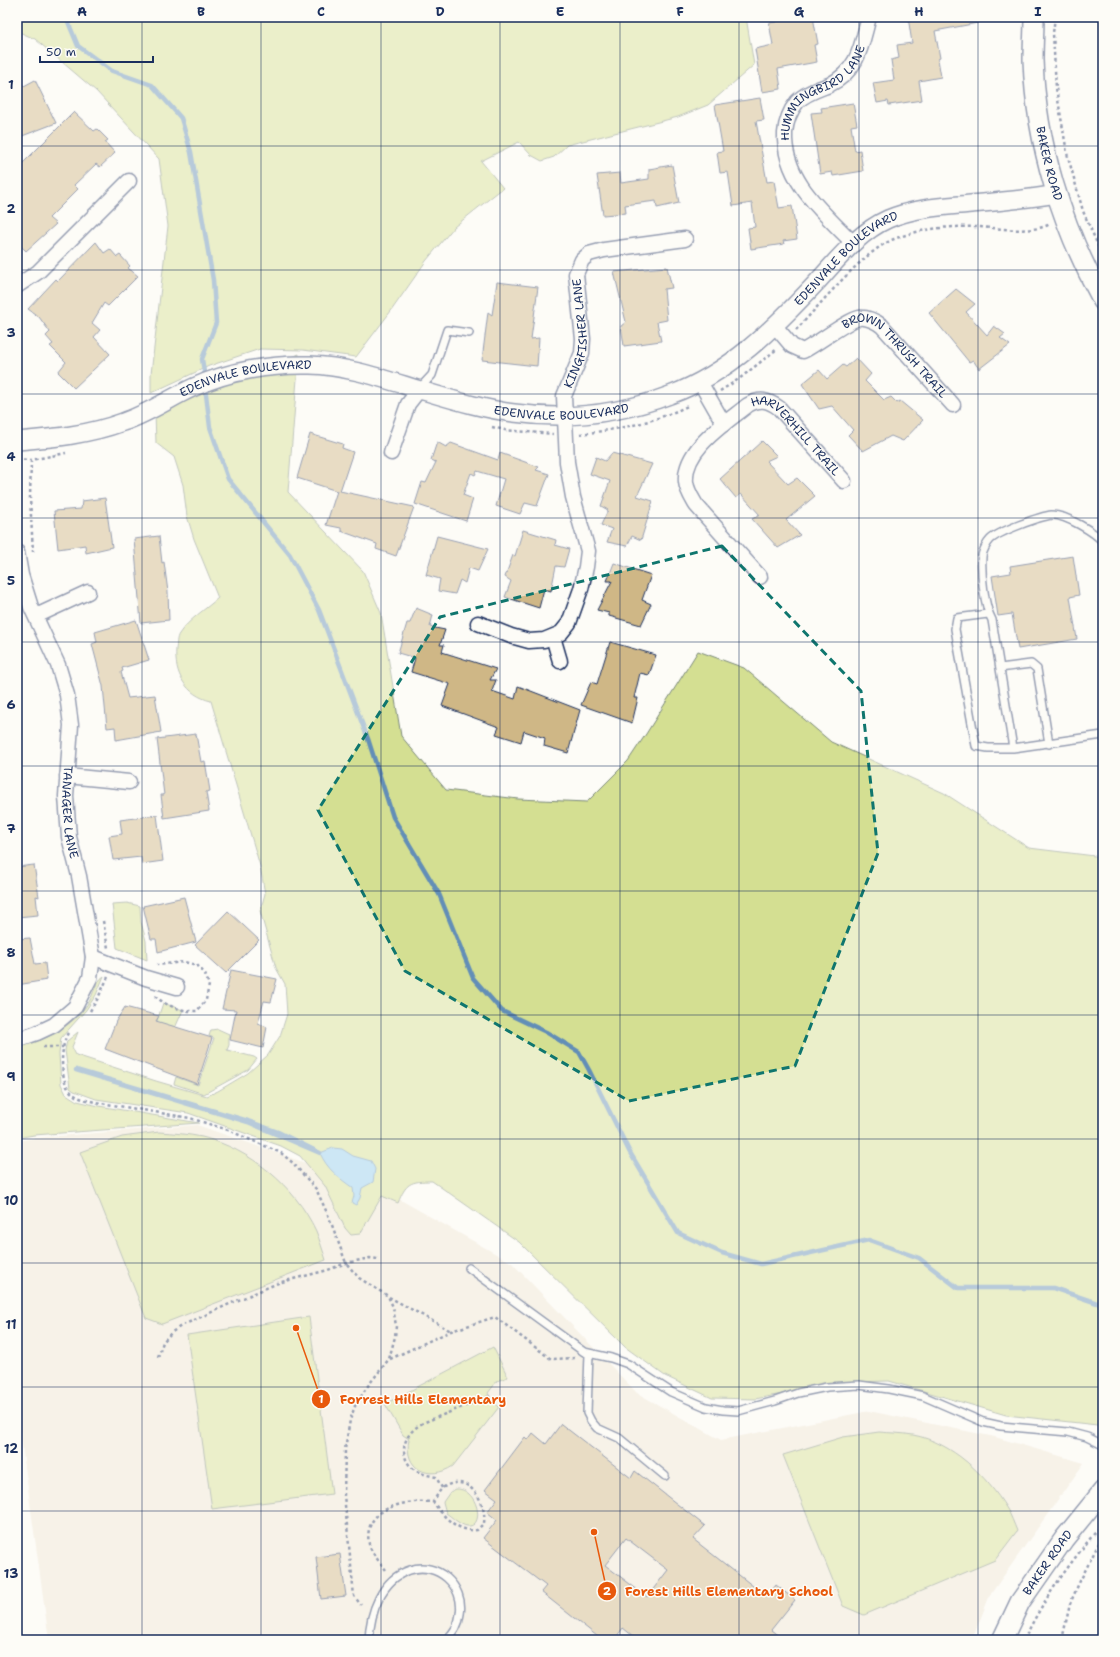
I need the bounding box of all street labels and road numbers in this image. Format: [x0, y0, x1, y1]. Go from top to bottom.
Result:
street label: HUMMINGBIRD LANE [777, 43, 869, 141]
street label: BAKER ROAD [1032, 125, 1066, 203]
street label: EDENVALE BOULEVARD [791, 208, 900, 309]
street label: KINGFISHER LANE [560, 278, 591, 391]
street label: BROWN THRUSH TRAIL [839, 310, 951, 402]
street label: EDENVALE BOULEVARD [177, 357, 312, 401]
street label: HARVERHILL TRAIL [749, 392, 844, 479]
street label: EDENVALE BOULEVARD [493, 400, 631, 424]
street label: TANAGER LANE [58, 765, 82, 860]
street label: BAKER ROAD [1019, 1527, 1076, 1598]

